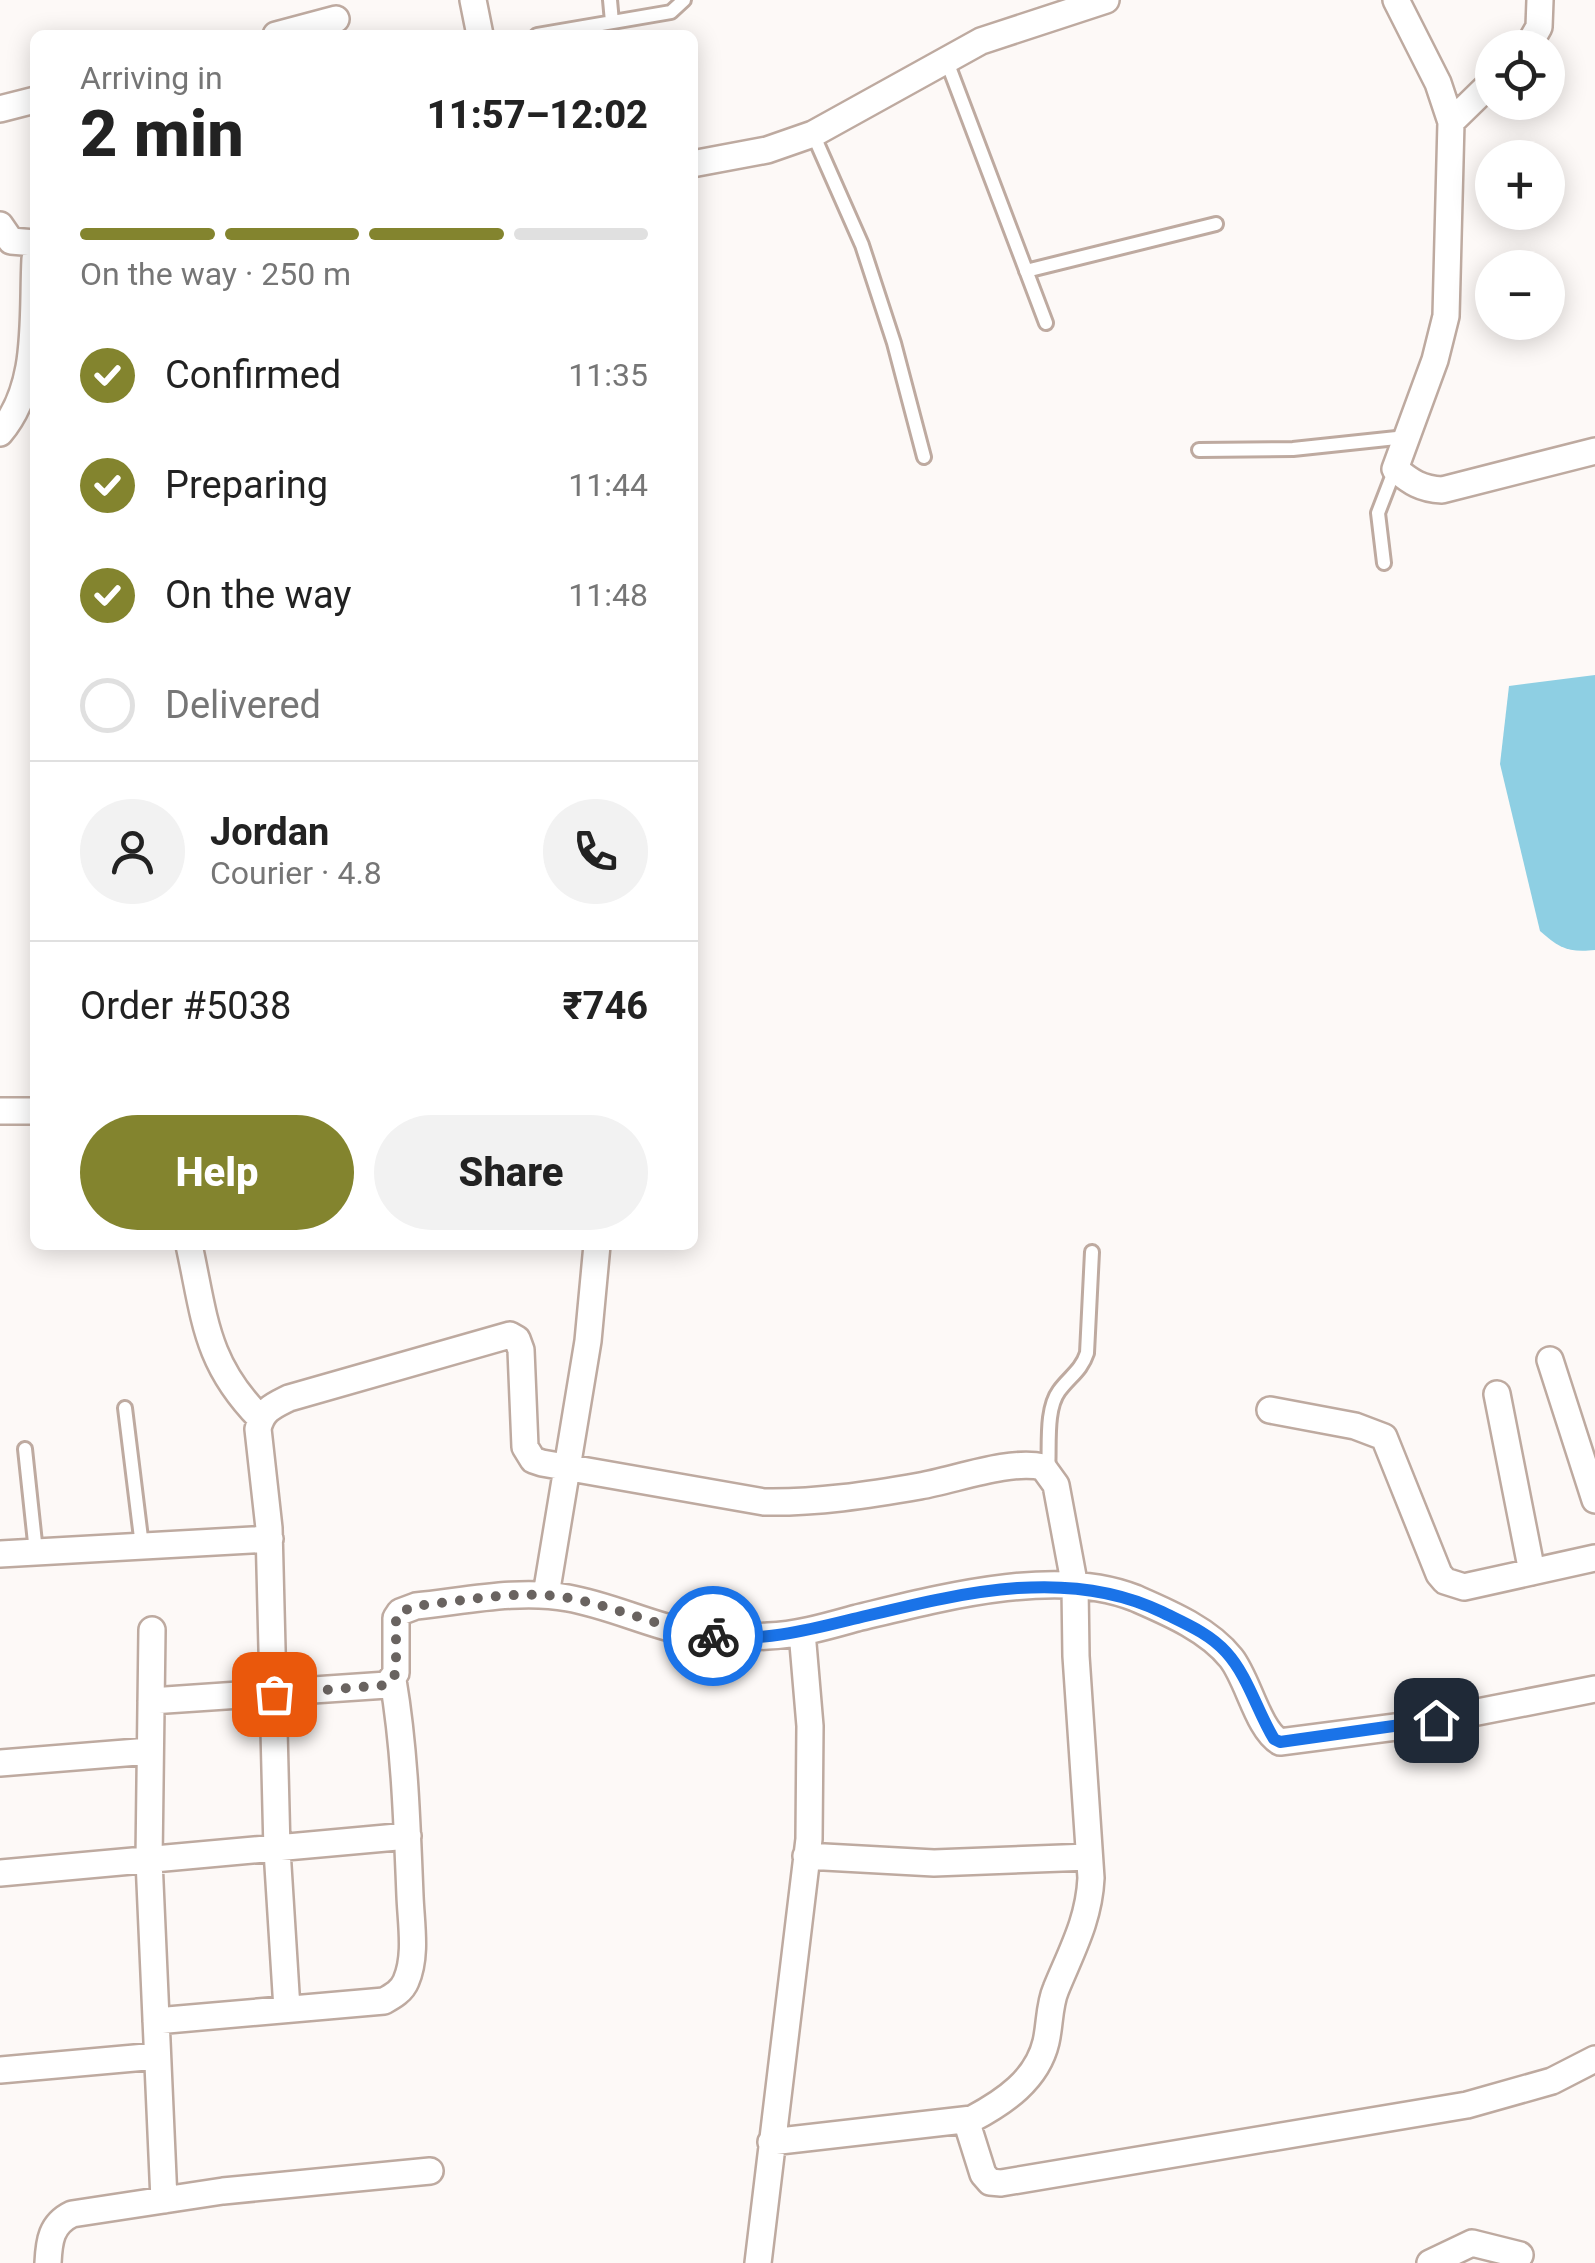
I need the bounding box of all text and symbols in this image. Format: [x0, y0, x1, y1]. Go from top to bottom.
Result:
map controls [1475, 30, 1565, 340]
button: locate [1475, 30, 1565, 120]
text: Arriving in [80, 59, 223, 97]
text: 11:57–12:02 [427, 93, 648, 137]
text: 2 min [80, 96, 244, 172]
button: + [1475, 140, 1565, 230]
button: − [1475, 250, 1565, 340]
text: On the way · 250 m [80, 255, 351, 293]
icon: check [80, 348, 135, 403]
text: Confirmed [165, 353, 341, 397]
text: 11:35 [568, 356, 648, 394]
icon: check [80, 458, 135, 513]
text: Preparing [165, 463, 328, 507]
text: 11:44 [568, 466, 648, 504]
icon: check [80, 568, 135, 623]
text: On the way [165, 573, 351, 617]
text: 11:48 [568, 576, 648, 614]
text: Delivered [165, 683, 321, 727]
button: person [80, 799, 185, 904]
button: phone [543, 799, 648, 904]
text: Jordan [210, 810, 329, 854]
text: Courier · 4.8 [210, 854, 382, 892]
text: Order #5038 [80, 984, 291, 1028]
text: ₹746 [563, 984, 648, 1028]
button: Help [80, 1115, 354, 1230]
button: Share [374, 1115, 648, 1230]
courier [663, 1586, 763, 1686]
icon: bike [686, 1609, 741, 1664]
pin [232, 1652, 317, 1737]
icon: bag [247, 1667, 302, 1722]
pin [1394, 1678, 1479, 1763]
icon: home [1409, 1693, 1464, 1748]

